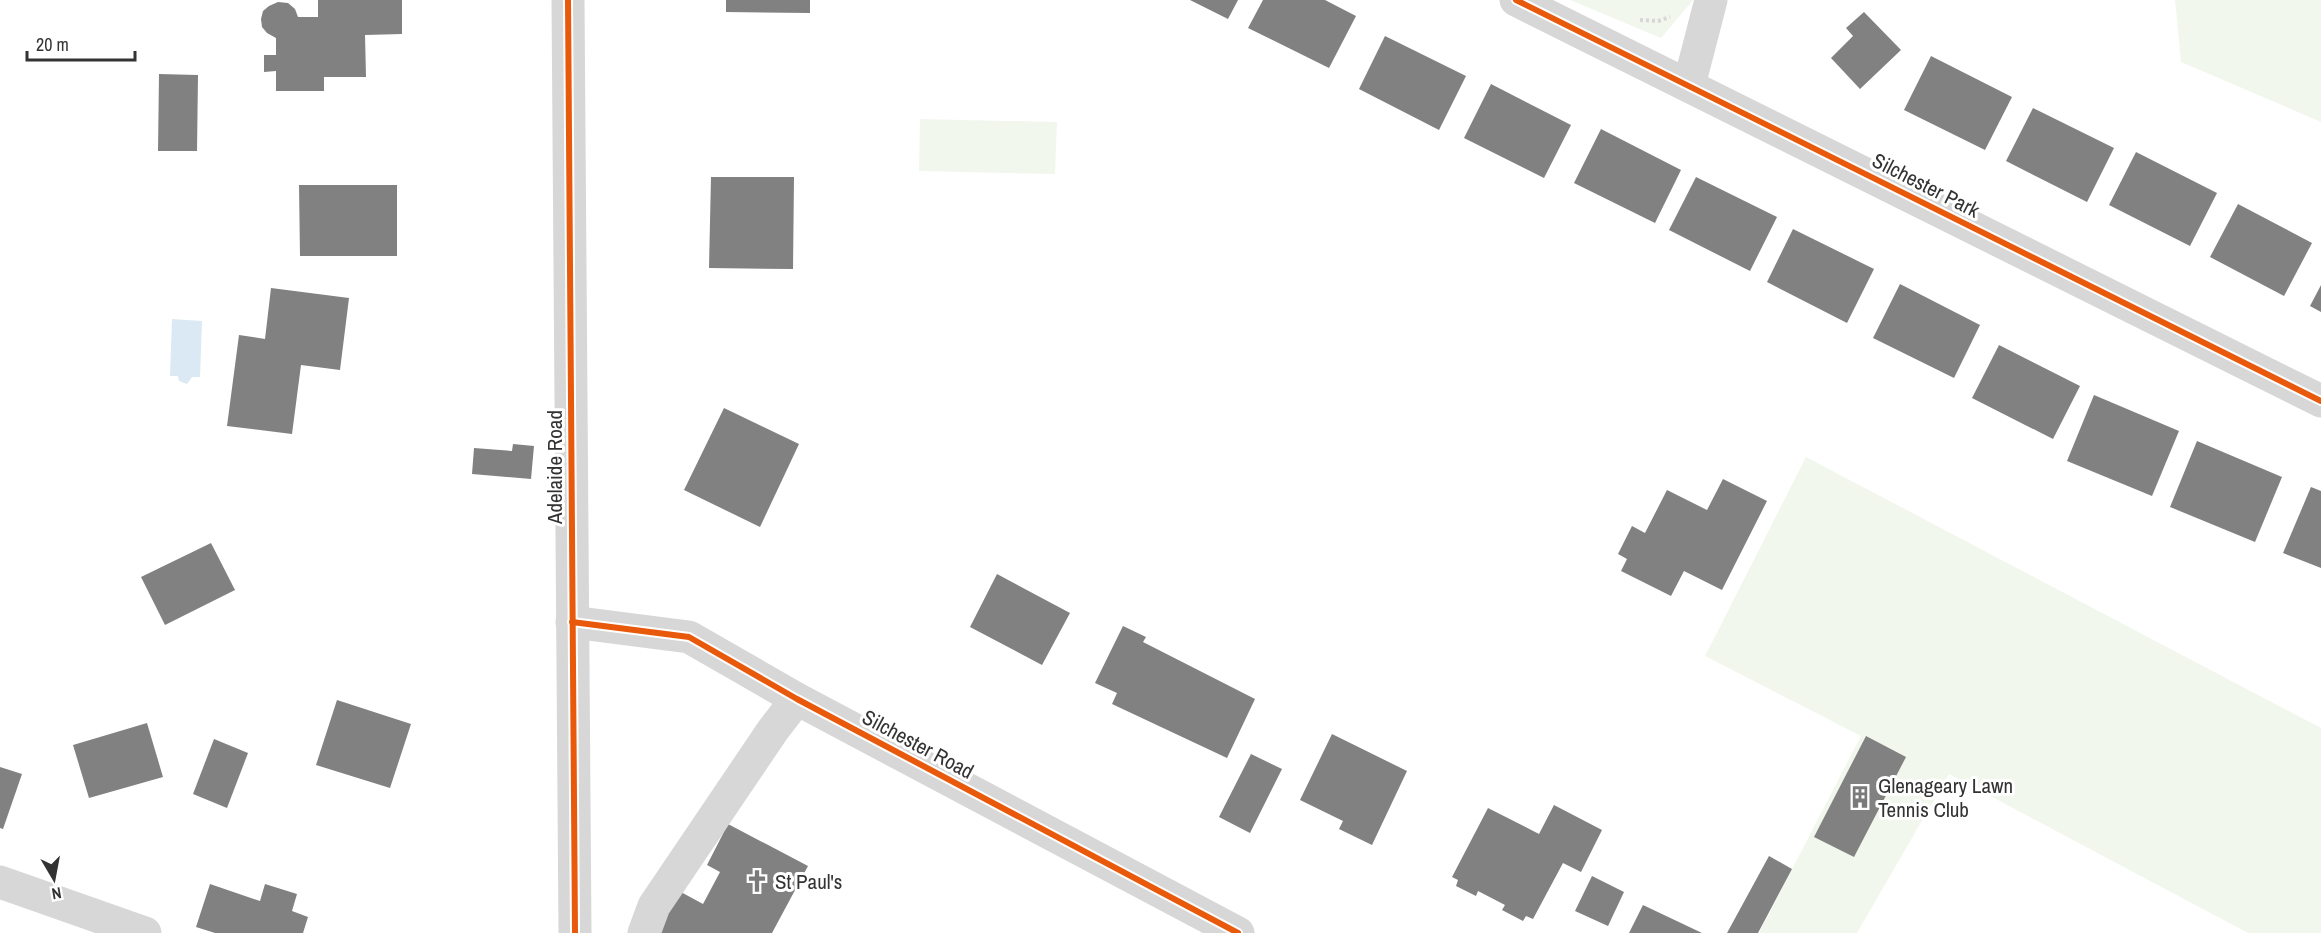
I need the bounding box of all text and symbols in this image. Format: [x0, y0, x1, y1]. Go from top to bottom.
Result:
scale bar [27, 24, 135, 62]
text: 20 m [36, 32, 69, 57]
street label: Silchester Park [1867, 146, 1985, 225]
street label: Adelaide Road [540, 410, 569, 525]
street label: Silchester Road [857, 702, 979, 786]
place label: Glenageary Lawn Tennis Club [1878, 771, 2013, 824]
building icon: Glenageary Lawn Tennis Club [1847, 784, 1873, 810]
north arrow [24, 849, 84, 909]
place label: St Paul's [775, 867, 842, 896]
church icon: St Paul's [744, 868, 770, 894]
text: N [50, 882, 63, 905]

